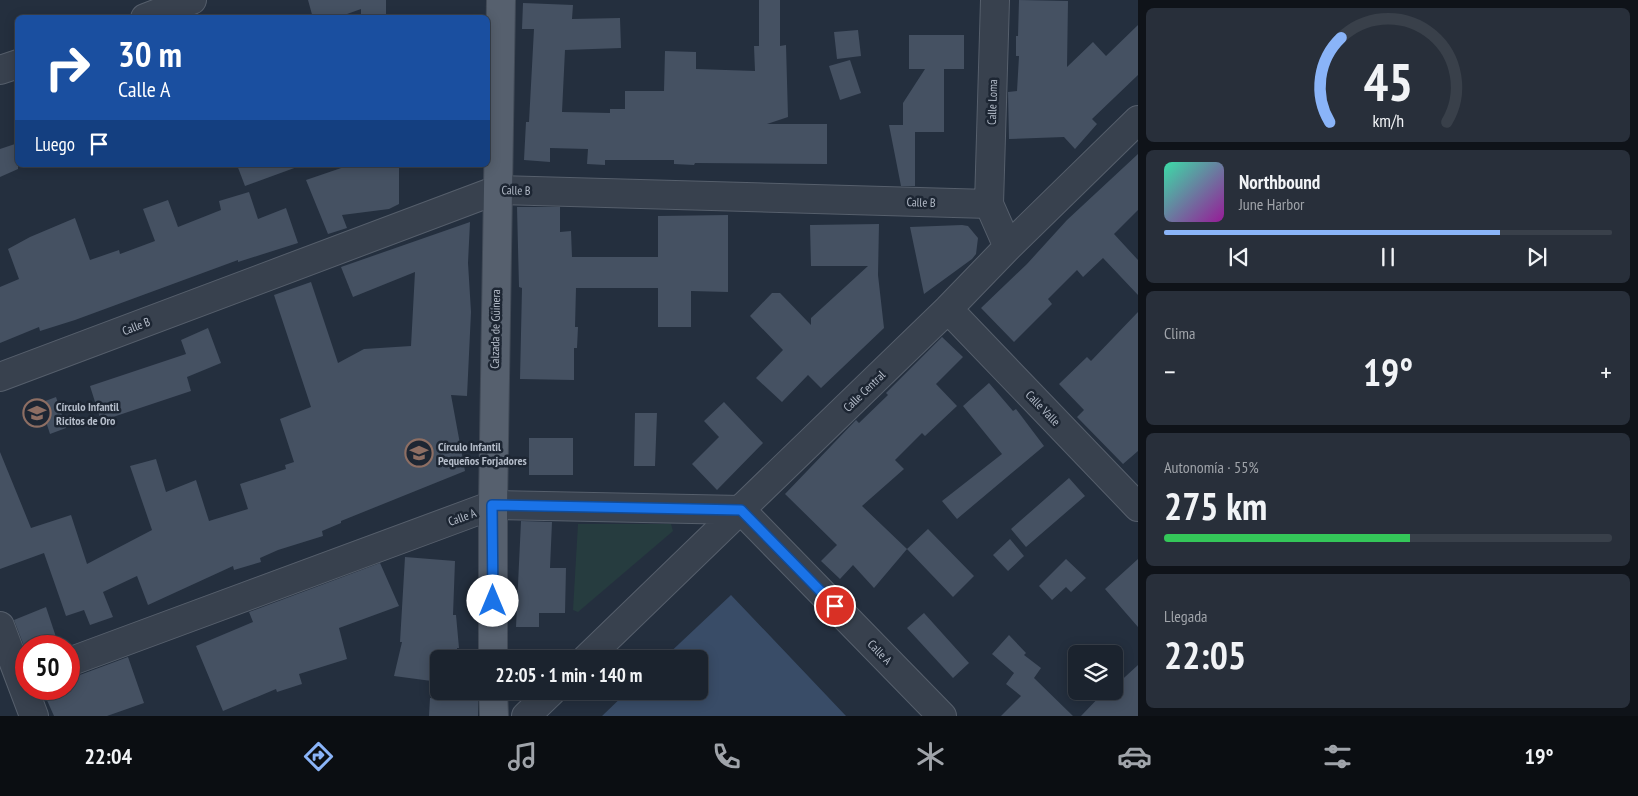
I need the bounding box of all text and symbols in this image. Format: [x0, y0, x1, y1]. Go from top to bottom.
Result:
text: 30 m [118, 31, 182, 77]
icon: right [35, 35, 100, 100]
text: 45 [1363, 48, 1413, 115]
text: Calle A [118, 75, 170, 103]
street label: Calle Loma [984, 79, 1000, 125]
text: km/h [1372, 109, 1404, 132]
icon: arrive [85, 130, 113, 158]
text: Luego [35, 132, 75, 156]
text: Northbound [1239, 170, 1320, 194]
street label: Calle B [501, 182, 531, 198]
street label: Calle B [906, 194, 936, 210]
text: June Harbor [1239, 194, 1304, 214]
icon: previous [1225, 243, 1253, 271]
icon: pause [1374, 243, 1402, 271]
icon: next [1523, 243, 1551, 271]
street label: Calzada de Güinera [487, 289, 503, 369]
street label: Calle B [120, 314, 152, 338]
text: Clima [1164, 323, 1195, 343]
text: 19° [1363, 347, 1413, 396]
text: − [1164, 353, 1176, 390]
text: + [1600, 353, 1612, 390]
street label: Calle Central [840, 367, 888, 415]
street label: Calle Valle [1023, 387, 1063, 429]
school or university icon: Círculo Infantil Ricitos de Oro [22, 398, 52, 428]
place label: Círculo Infantil Ricitos de Oro [56, 399, 119, 428]
school or university icon: Círculo Infantil Pequeños Forjadores [404, 438, 434, 468]
place label: Círculo Infantil Pequeños Forjadores [438, 439, 527, 468]
text: Autonomía · 55% [1164, 457, 1259, 477]
text: 275 km [1164, 481, 1267, 530]
street label: Calle A [446, 505, 478, 529]
position arrow [466, 574, 518, 626]
pin [814, 585, 856, 627]
icon: arrive [821, 592, 849, 620]
text: Llegada [1164, 606, 1208, 626]
text: 22:05 [1164, 630, 1246, 679]
speed limit sign: 50 [15, 635, 80, 700]
street label: Calle A [865, 637, 896, 668]
map controls [1068, 645, 1123, 700]
button: layers [1068, 645, 1123, 700]
text: 22:05 · 1 min · 140 m [496, 663, 642, 687]
icon: directions [301, 739, 336, 774]
icon: music [505, 739, 540, 774]
icon: phone [709, 739, 744, 774]
icon: climate [913, 739, 948, 774]
icon: car [1117, 739, 1152, 774]
icon: filters [1320, 739, 1355, 774]
text: 22:04 [84, 742, 132, 770]
text: 19° [1524, 742, 1553, 770]

